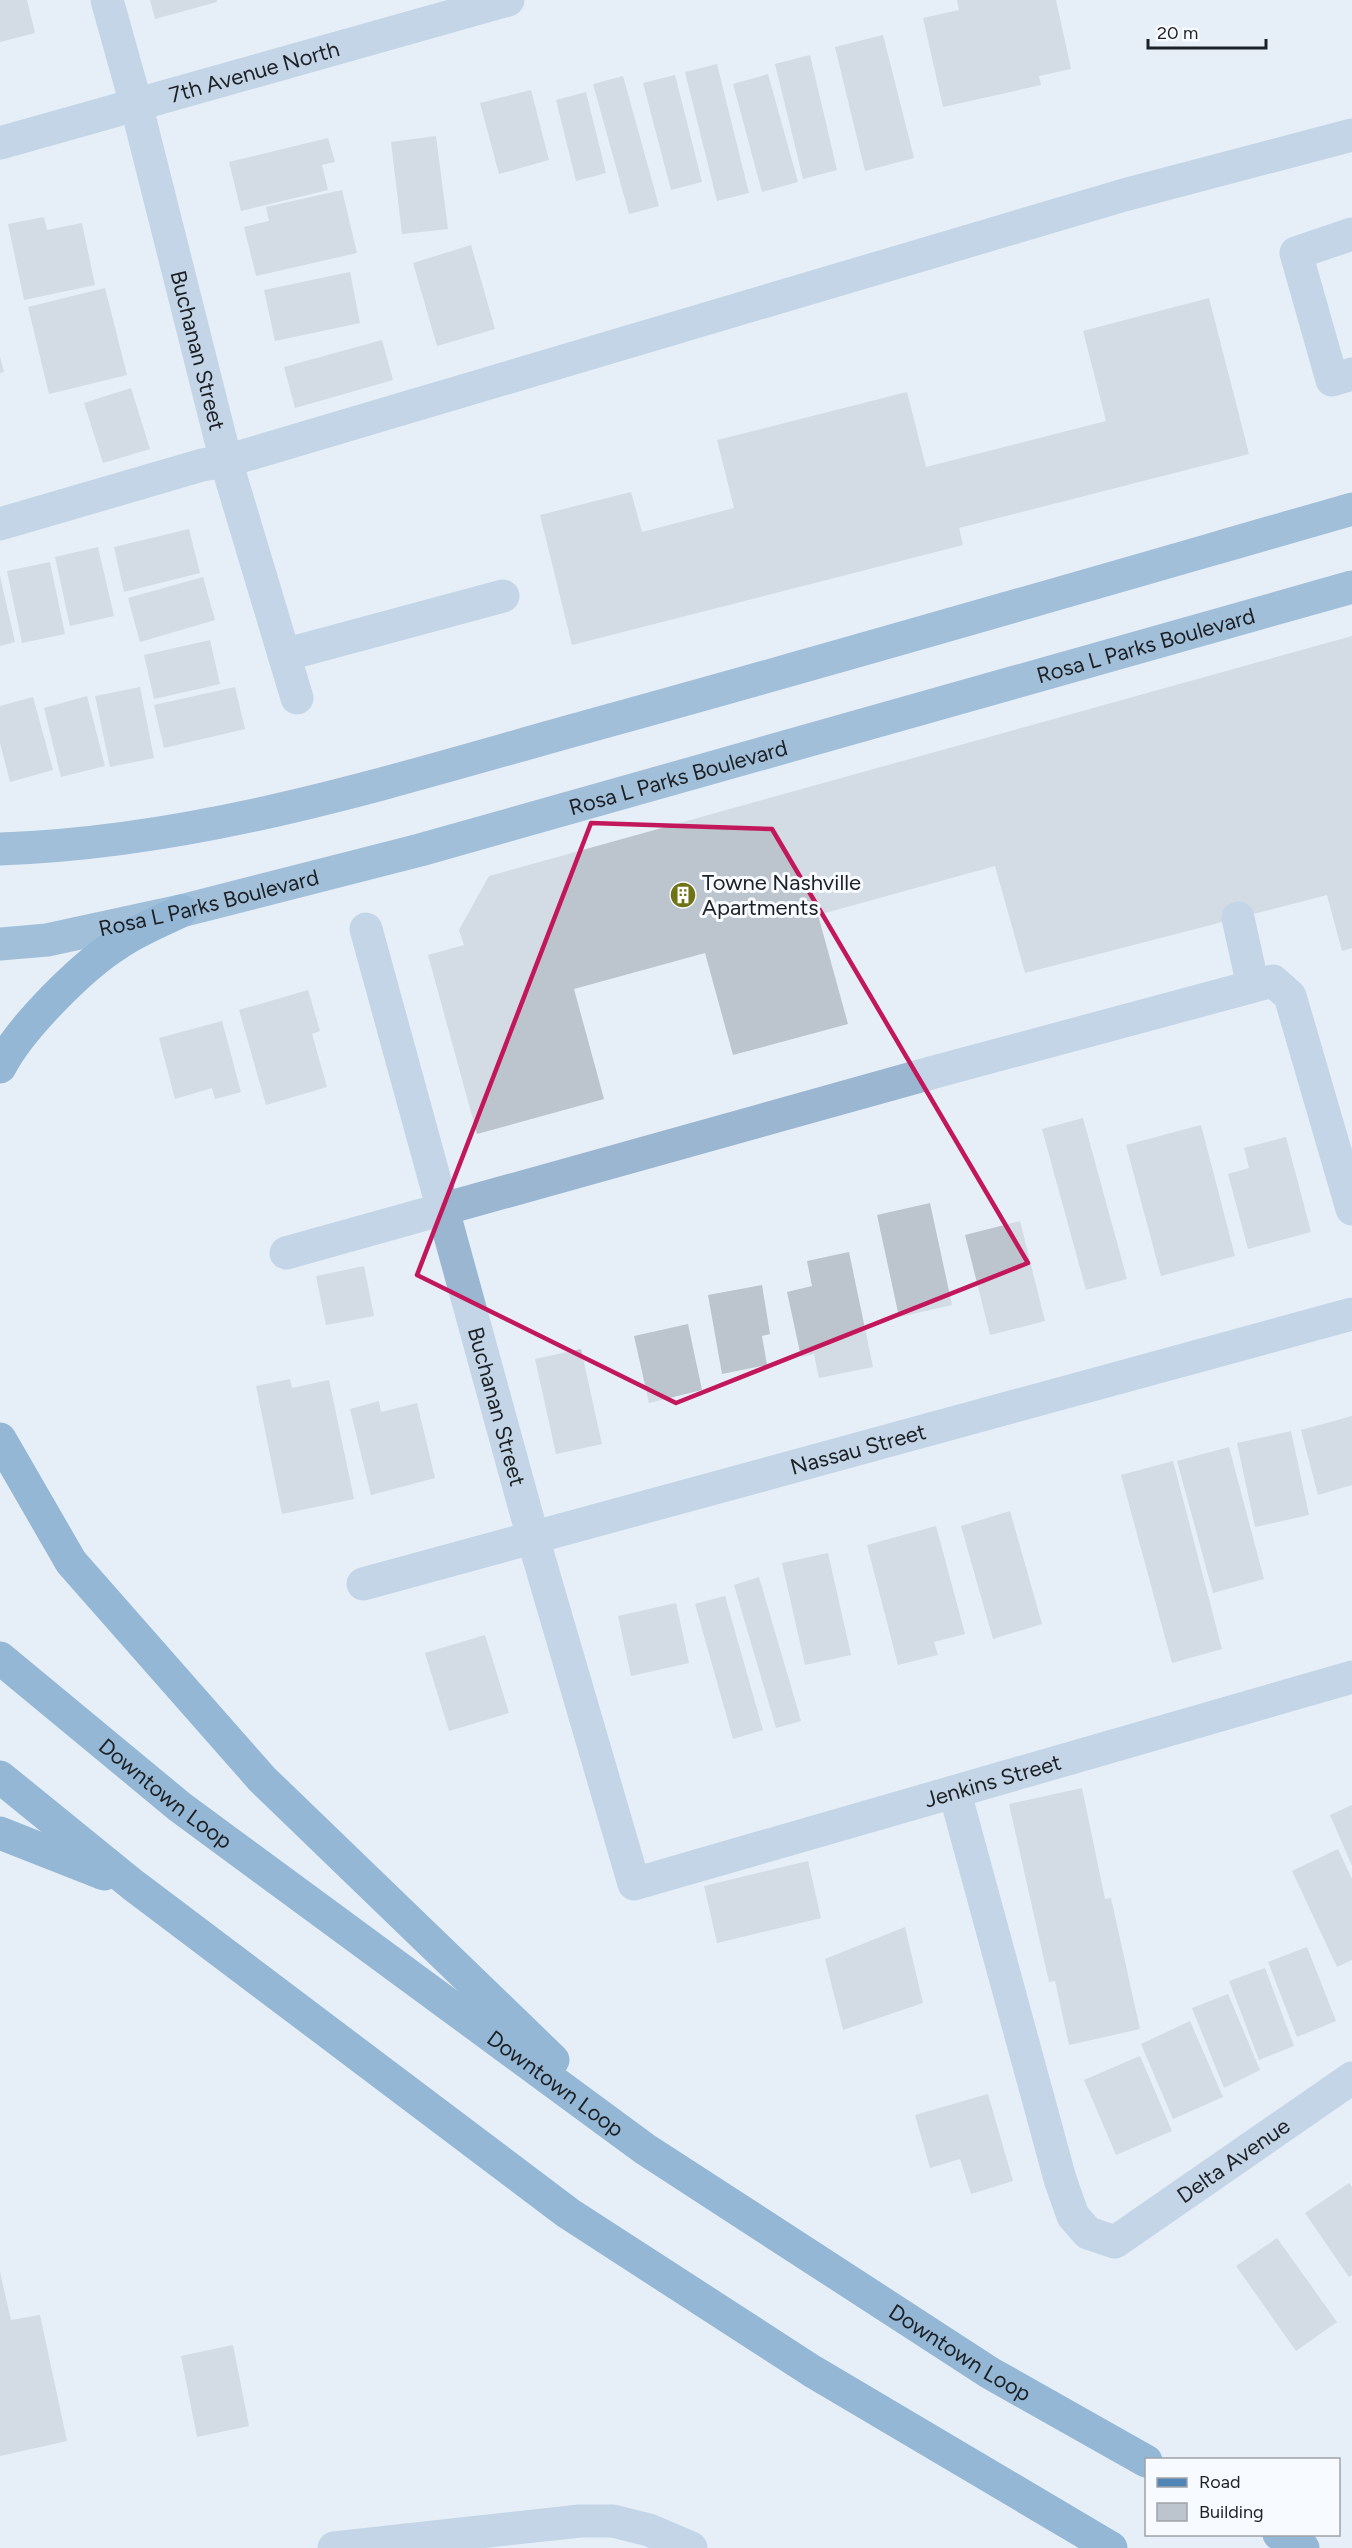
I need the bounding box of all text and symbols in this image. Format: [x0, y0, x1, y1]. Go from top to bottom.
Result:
scale bar [1148, 12, 1266, 50]
text: 20 m [1157, 22, 1198, 44]
street label: 7th Avenue North [166, 35, 342, 109]
street label: Buchanan Street [164, 268, 231, 433]
street label: Rosa L Parks Boulevard [1034, 602, 1258, 689]
street label: Rosa L Parks Boulevard [566, 734, 790, 821]
street label: Rosa L Parks Boulevard [96, 863, 322, 942]
place label: Towne Nashville Apartments [702, 869, 861, 921]
building icon: Towne Nashville Apartments [668, 880, 698, 910]
street label: Buchanan Street [462, 1324, 531, 1489]
street label: Nassau Street [787, 1418, 929, 1481]
street label: Downtown Loop [93, 1733, 237, 1855]
street label: Jenkins Street [921, 1749, 1064, 1814]
street label: Downtown Loop [482, 2025, 629, 2143]
street label: Delta Avenue [1172, 2112, 1295, 2209]
street label: Downtown Loop [884, 2298, 1036, 2407]
legend [1145, 2458, 1340, 2536]
text: Road [1199, 2471, 1240, 2493]
text: Building [1199, 2501, 1264, 2523]

